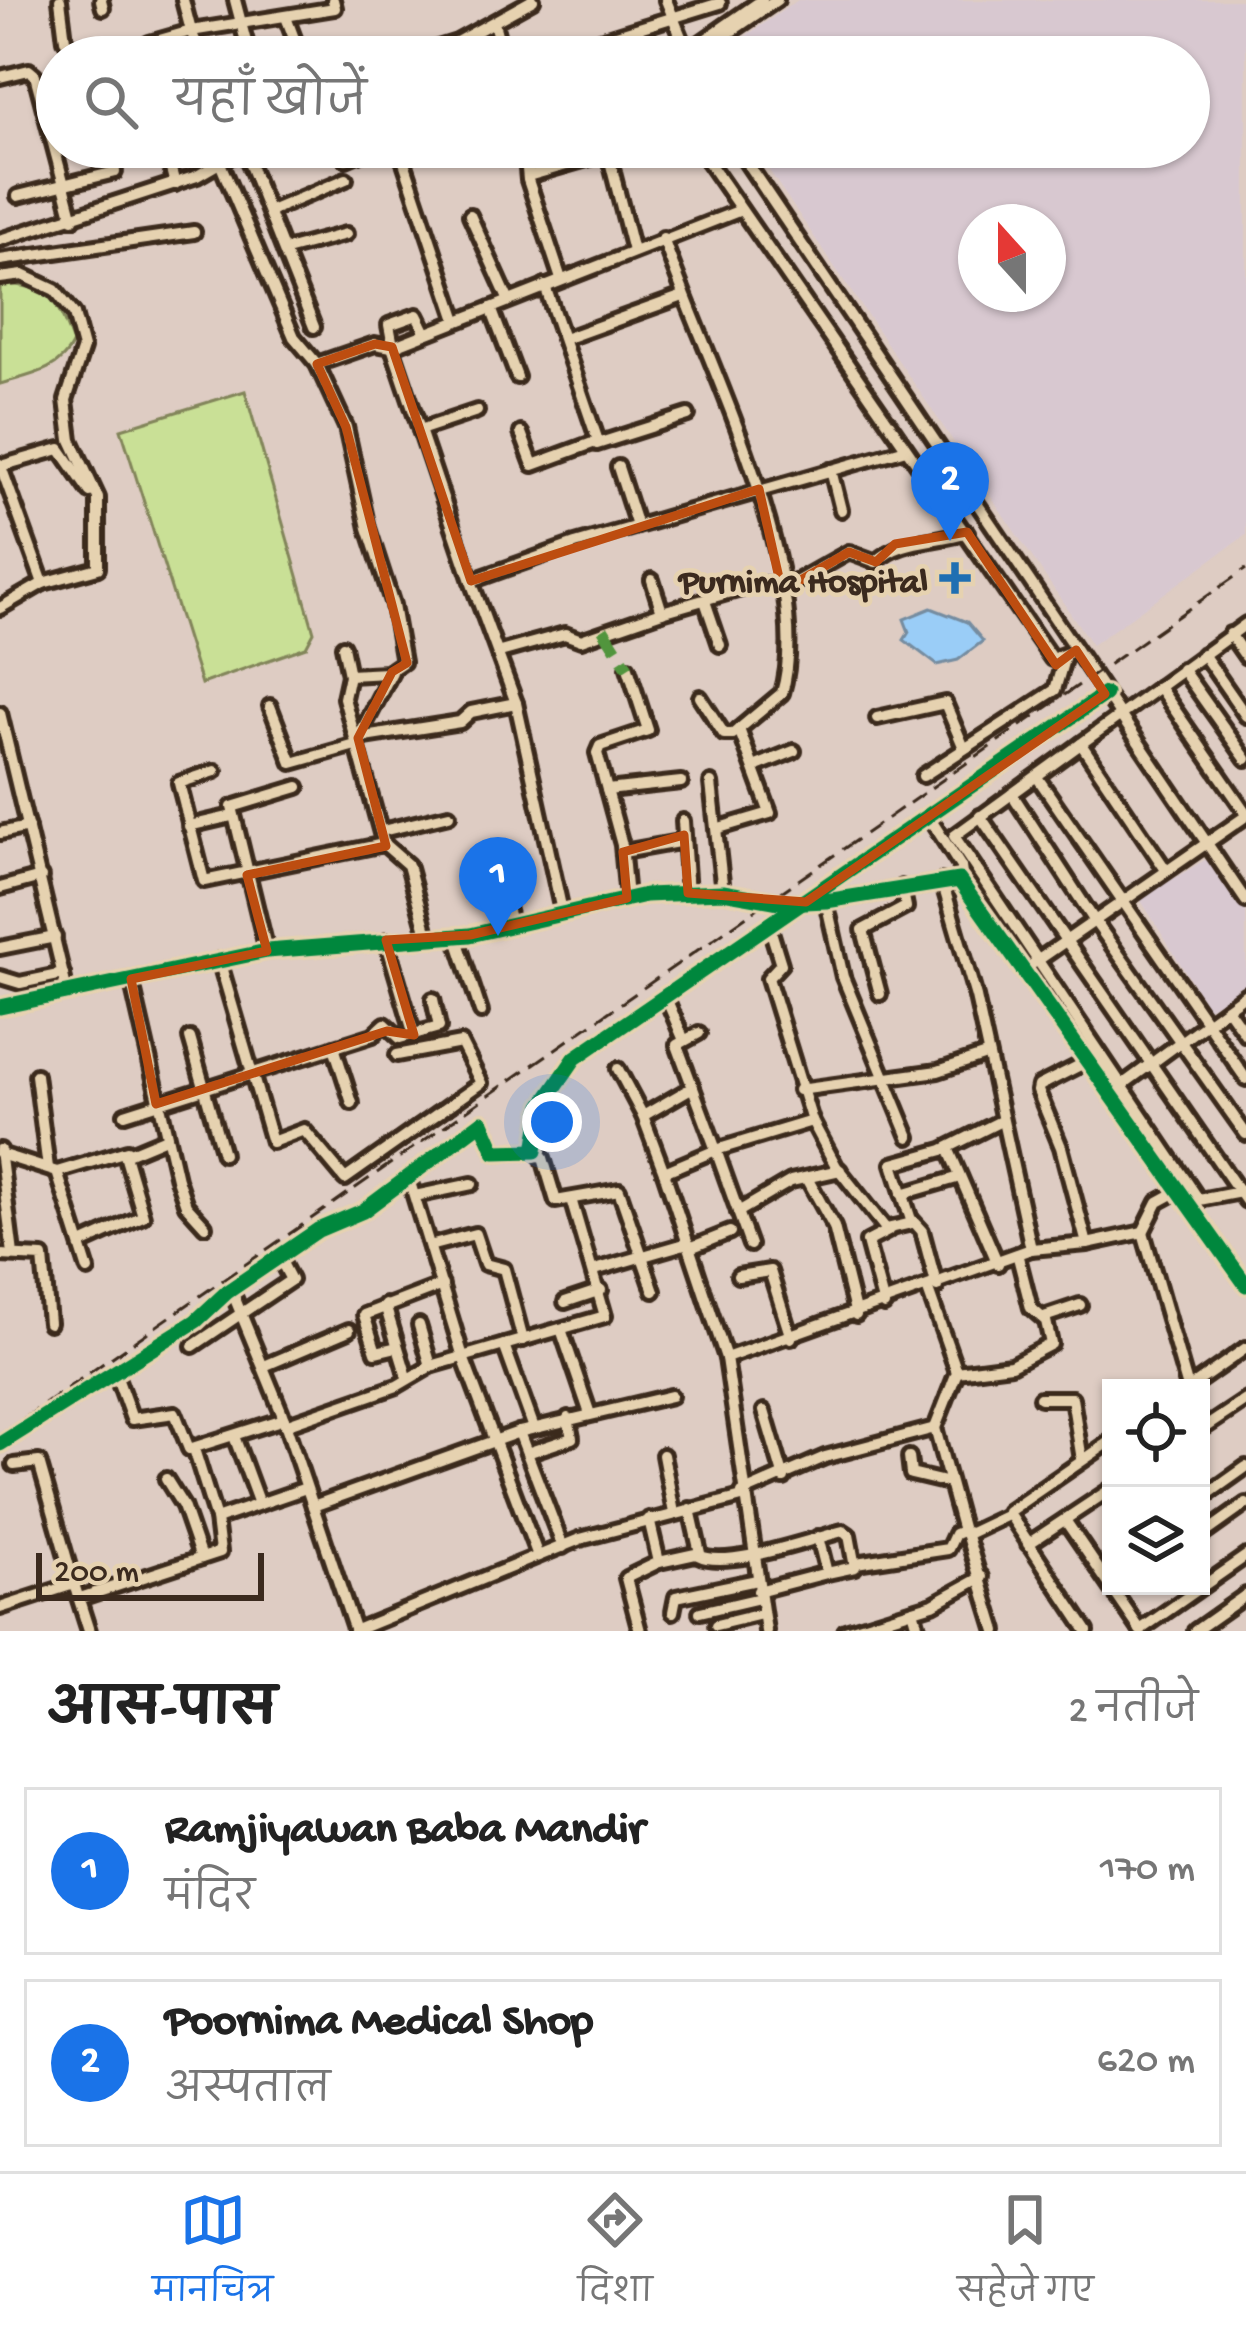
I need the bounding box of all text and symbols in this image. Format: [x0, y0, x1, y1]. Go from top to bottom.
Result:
search box [36, 36, 1210, 168]
icon: search [78, 69, 144, 135]
text: यहाँ खोजें [174, 79, 367, 132]
north arrow [958, 204, 1066, 312]
pin: 2 [911, 442, 989, 541]
marker: Purnima Hospital [939, 562, 971, 594]
place label: Purnima Hospital [677, 563, 928, 606]
pin: 1 [459, 837, 537, 936]
your location [522, 1092, 582, 1152]
map controls [1102, 1379, 1210, 1595]
button: locate [1102, 1379, 1210, 1487]
button: layers [1102, 1487, 1210, 1595]
scale bar [36, 1547, 264, 1600]
text: 200 m [54, 1555, 139, 1593]
text: आस-पास [48, 1684, 277, 1744]
text: 2 नतीजे [1069, 1690, 1198, 1736]
text: Ramjiyawan Baba Mandir [165, 1805, 644, 1858]
text: 1 [82, 1848, 98, 1894]
text: 170 m [1100, 1848, 1195, 1894]
text: मंदिर [165, 1878, 255, 1924]
text: Poornima Medical Shop [165, 1997, 593, 2050]
text: 2 [80, 2040, 100, 2086]
text: 620 m [1097, 2040, 1195, 2086]
text: अस्पताल [165, 2070, 331, 2116]
tab: मानचित्र [152, 2187, 273, 2326]
tab: दिशा [578, 2187, 653, 2326]
tab: सहेजे गए [957, 2187, 1094, 2326]

